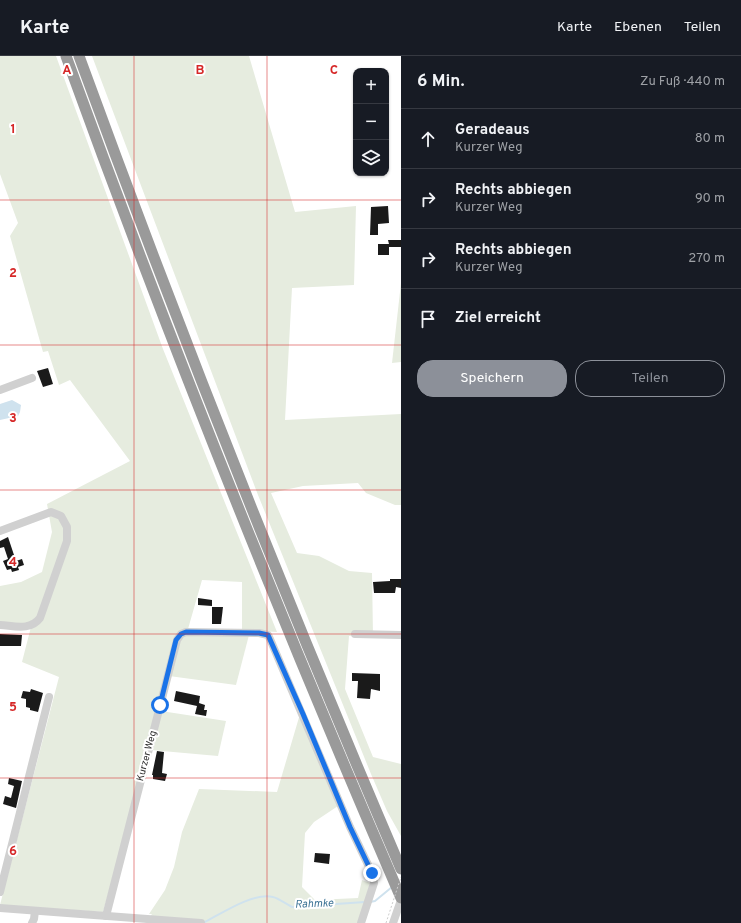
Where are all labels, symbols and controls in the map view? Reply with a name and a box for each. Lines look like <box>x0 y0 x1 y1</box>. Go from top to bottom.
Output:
text: Karte <box>20 16 70 40</box>
text: Karte <box>557 19 592 36</box>
text: Ebenen <box>614 19 662 36</box>
text: Teilen <box>684 19 721 36</box>
text: A <box>62 63 72 79</box>
text: B <box>196 63 205 79</box>
text: C <box>330 63 338 79</box>
map controls <box>353 68 389 176</box>
button: + <box>353 68 389 104</box>
text: 6 Min. <box>417 71 465 93</box>
text: Zu Fuß · 440 m <box>640 74 725 90</box>
button: − <box>353 104 389 140</box>
text: Geradeaus <box>455 121 530 140</box>
text: 1 <box>10 122 16 138</box>
icon: ahead <box>417 128 439 150</box>
text: 80 m <box>695 131 725 147</box>
button: layers <box>353 140 389 176</box>
text: Kurzer Weg <box>455 140 522 156</box>
text: Rechts abbiegen <box>455 181 572 200</box>
icon: right <box>417 188 439 210</box>
text: 90 m <box>695 191 725 207</box>
text: Kurzer Weg <box>455 200 522 216</box>
text: Rechts abbiegen <box>455 241 572 260</box>
icon: right <box>417 248 439 270</box>
text: 270 m <box>688 251 725 267</box>
text: Kurzer Weg <box>455 260 522 276</box>
text: 2 <box>9 266 17 282</box>
icon: arrive <box>417 308 439 330</box>
text: Ziel erreicht <box>455 309 541 328</box>
button: Speichern <box>417 360 567 397</box>
button: Teilen <box>575 360 725 397</box>
text: 3 <box>9 411 17 427</box>
text: 4 <box>9 555 17 571</box>
route start <box>151 696 169 714</box>
text: 5 <box>9 700 17 716</box>
street label: Kurzer Weg <box>134 729 160 783</box>
text: 6 <box>9 844 17 860</box>
route end <box>363 864 381 882</box>
water label: Rahmke <box>295 896 334 912</box>

